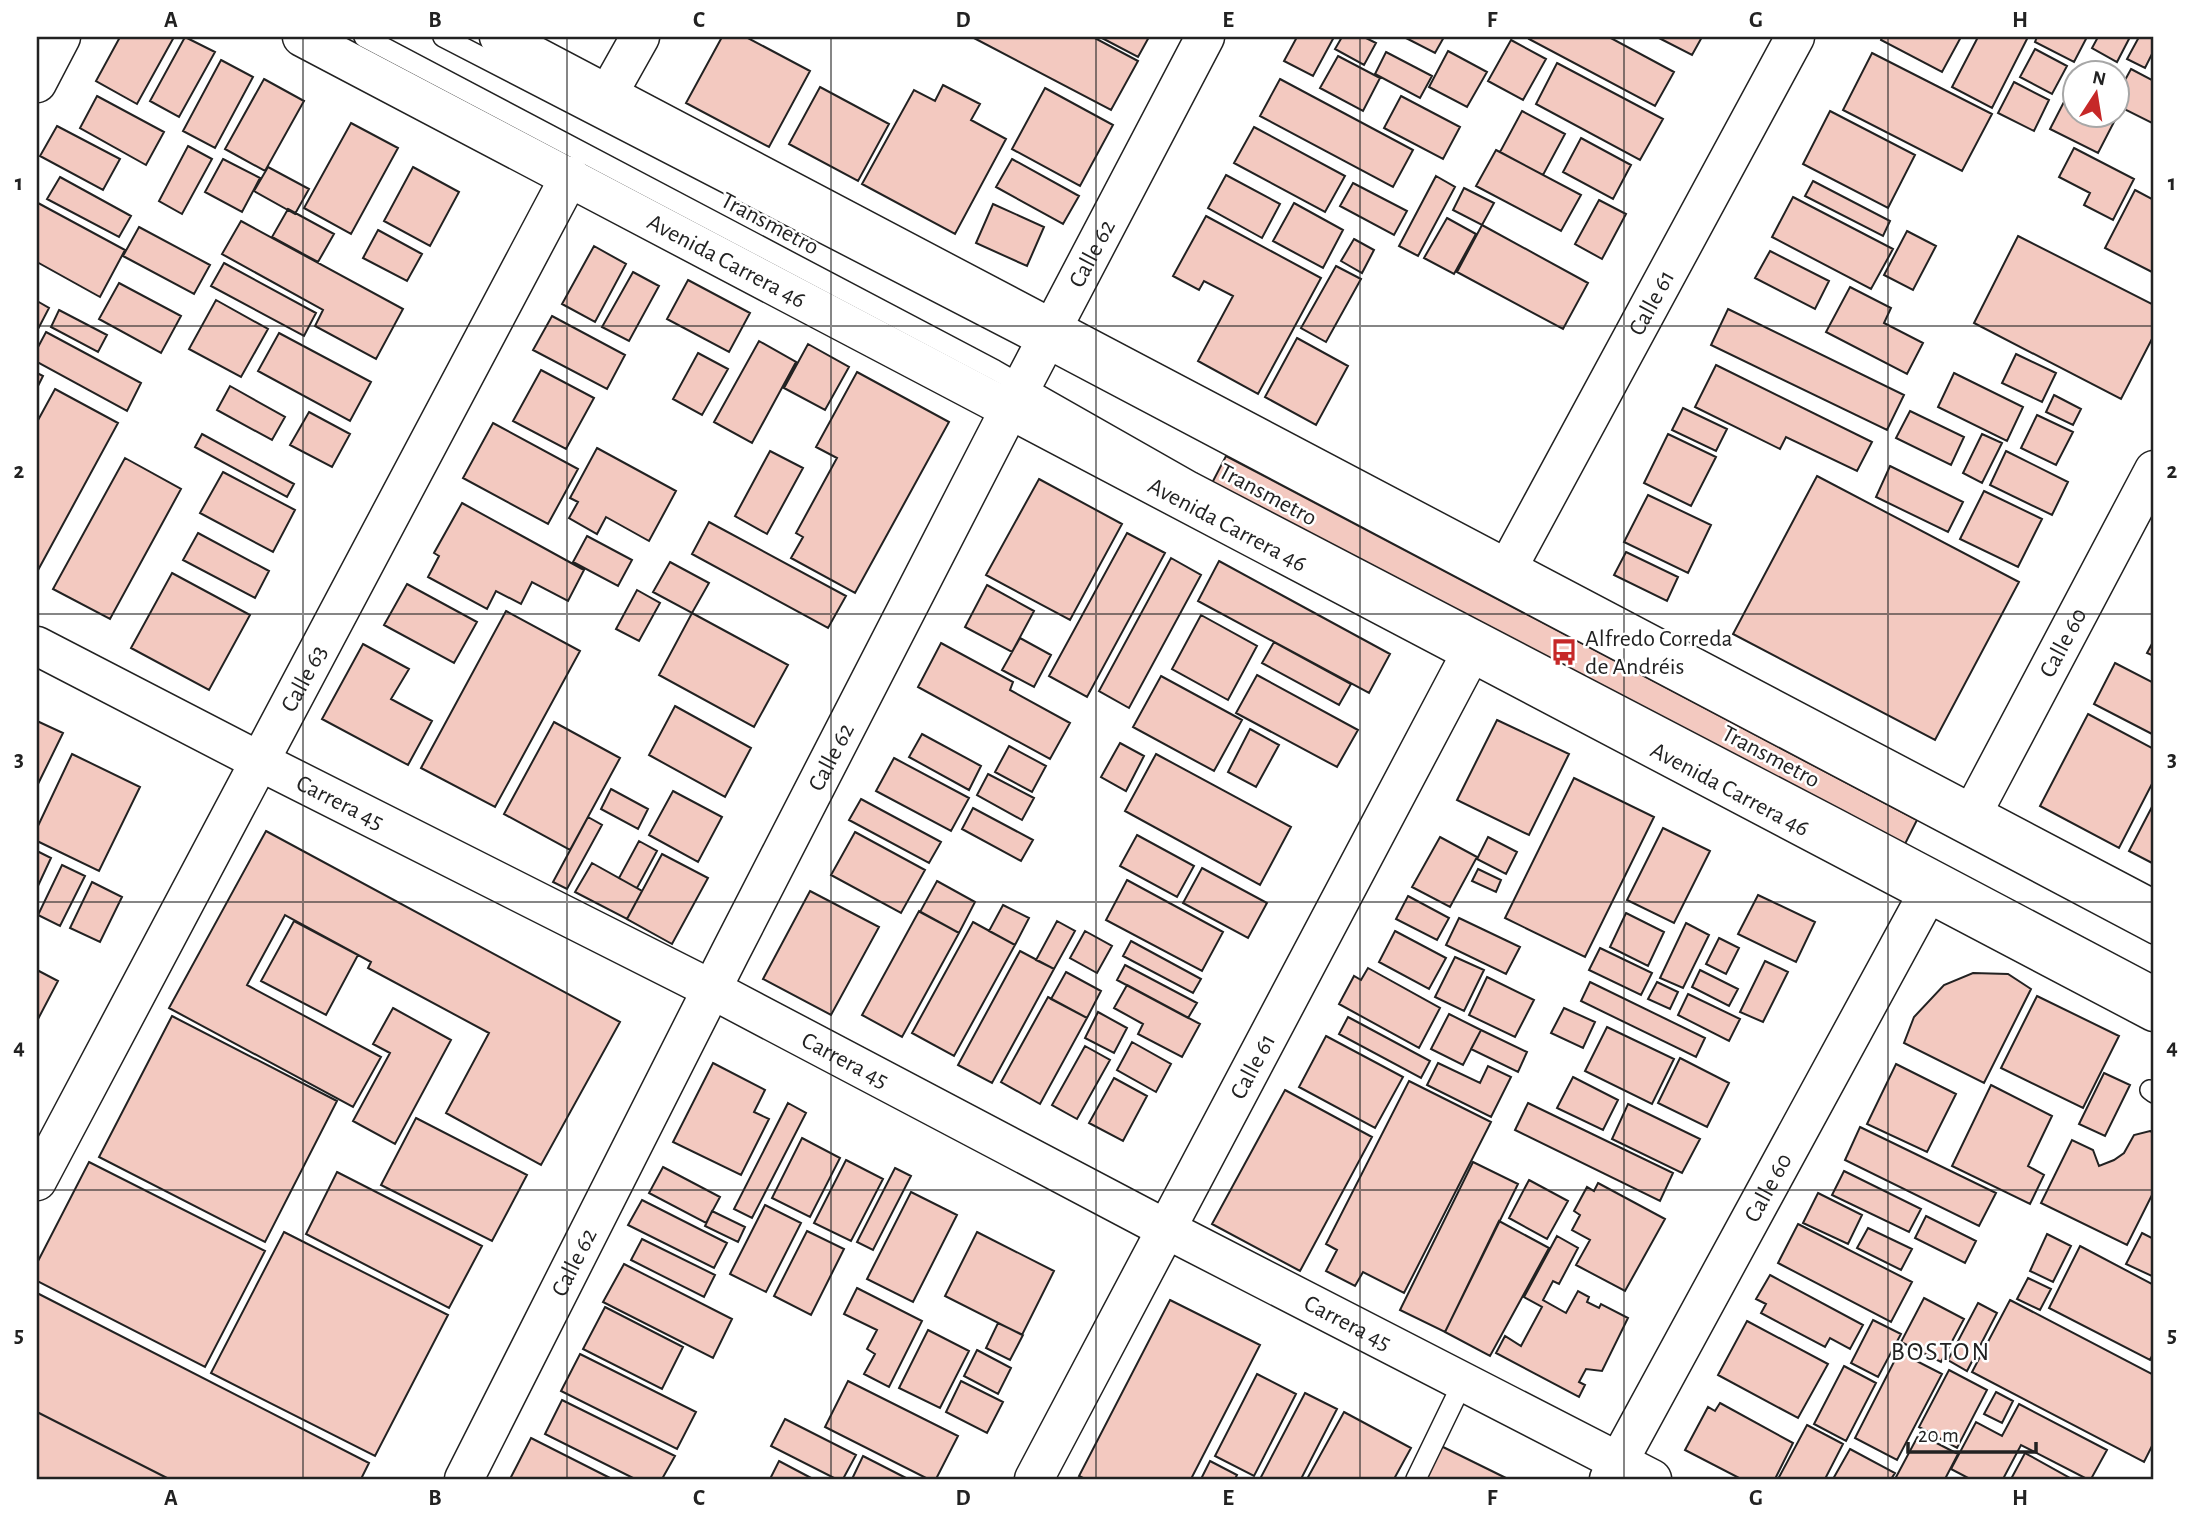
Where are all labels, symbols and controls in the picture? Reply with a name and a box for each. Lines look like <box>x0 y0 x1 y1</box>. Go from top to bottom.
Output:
text: A <box>164 9 178 32</box>
text: B <box>428 9 442 32</box>
text: C <box>693 9 705 32</box>
text: D <box>955 9 971 32</box>
text: E <box>1222 9 1234 32</box>
text: F <box>1487 9 1498 32</box>
text: G <box>1749 9 1763 32</box>
text: H <box>2012 9 2028 32</box>
north arrow <box>2062 60 2132 130</box>
text: N <box>2091 68 2108 90</box>
text: 1 <box>15 172 23 195</box>
text: 1 <box>2168 172 2176 195</box>
street label: Transmetro <box>717 188 823 260</box>
street label: Avenida Carrera 46 <box>643 210 809 313</box>
street label: Calle 62 <box>1065 216 1120 292</box>
street label: Calle 61 <box>1625 267 1679 340</box>
street label: Transmetro <box>1215 459 1321 531</box>
text: 2 <box>14 460 25 483</box>
text: 2 <box>2167 460 2178 483</box>
street label: Avenida Carrera 46 <box>1144 474 1310 577</box>
street label: Calle 60 <box>2036 604 2092 682</box>
place label: Alfredo Correda de Andréis <box>1585 627 1733 679</box>
bus stop icon: Alfredo Correda de Andréis <box>1549 637 1579 667</box>
street label: Calle 63 <box>277 642 332 716</box>
street label: Calle 62 <box>804 719 859 795</box>
street label: Transmetro <box>1718 721 1824 793</box>
street label: Avenida Carrera 46 <box>1647 738 1813 841</box>
text: 3 <box>14 748 24 771</box>
text: 3 <box>2167 748 2177 771</box>
street label: Carrera 45 <box>292 771 387 835</box>
street label: Carrera 45 <box>798 1028 892 1093</box>
street label: Calle 61 <box>1226 1030 1280 1103</box>
text: 4 <box>13 1036 25 1059</box>
text: 4 <box>2166 1036 2178 1059</box>
street label: Calle 60 <box>1740 1149 1797 1226</box>
street label: Calle 62 <box>547 1225 602 1300</box>
street label: Carrera 45 <box>1300 1291 1395 1356</box>
text: 5 <box>14 1324 24 1347</box>
text: 5 <box>2167 1324 2177 1347</box>
district label: BOSTON <box>1891 1339 1991 1365</box>
scale bar <box>1908 1411 2035 1455</box>
text: 20 m <box>1918 1425 1959 1446</box>
text: A <box>164 1487 178 1510</box>
text: B <box>428 1487 442 1510</box>
text: C <box>693 1487 705 1510</box>
text: D <box>955 1487 971 1510</box>
text: E <box>1222 1487 1234 1510</box>
text: F <box>1487 1487 1498 1510</box>
text: G <box>1749 1487 1763 1510</box>
text: H <box>2012 1487 2028 1510</box>

